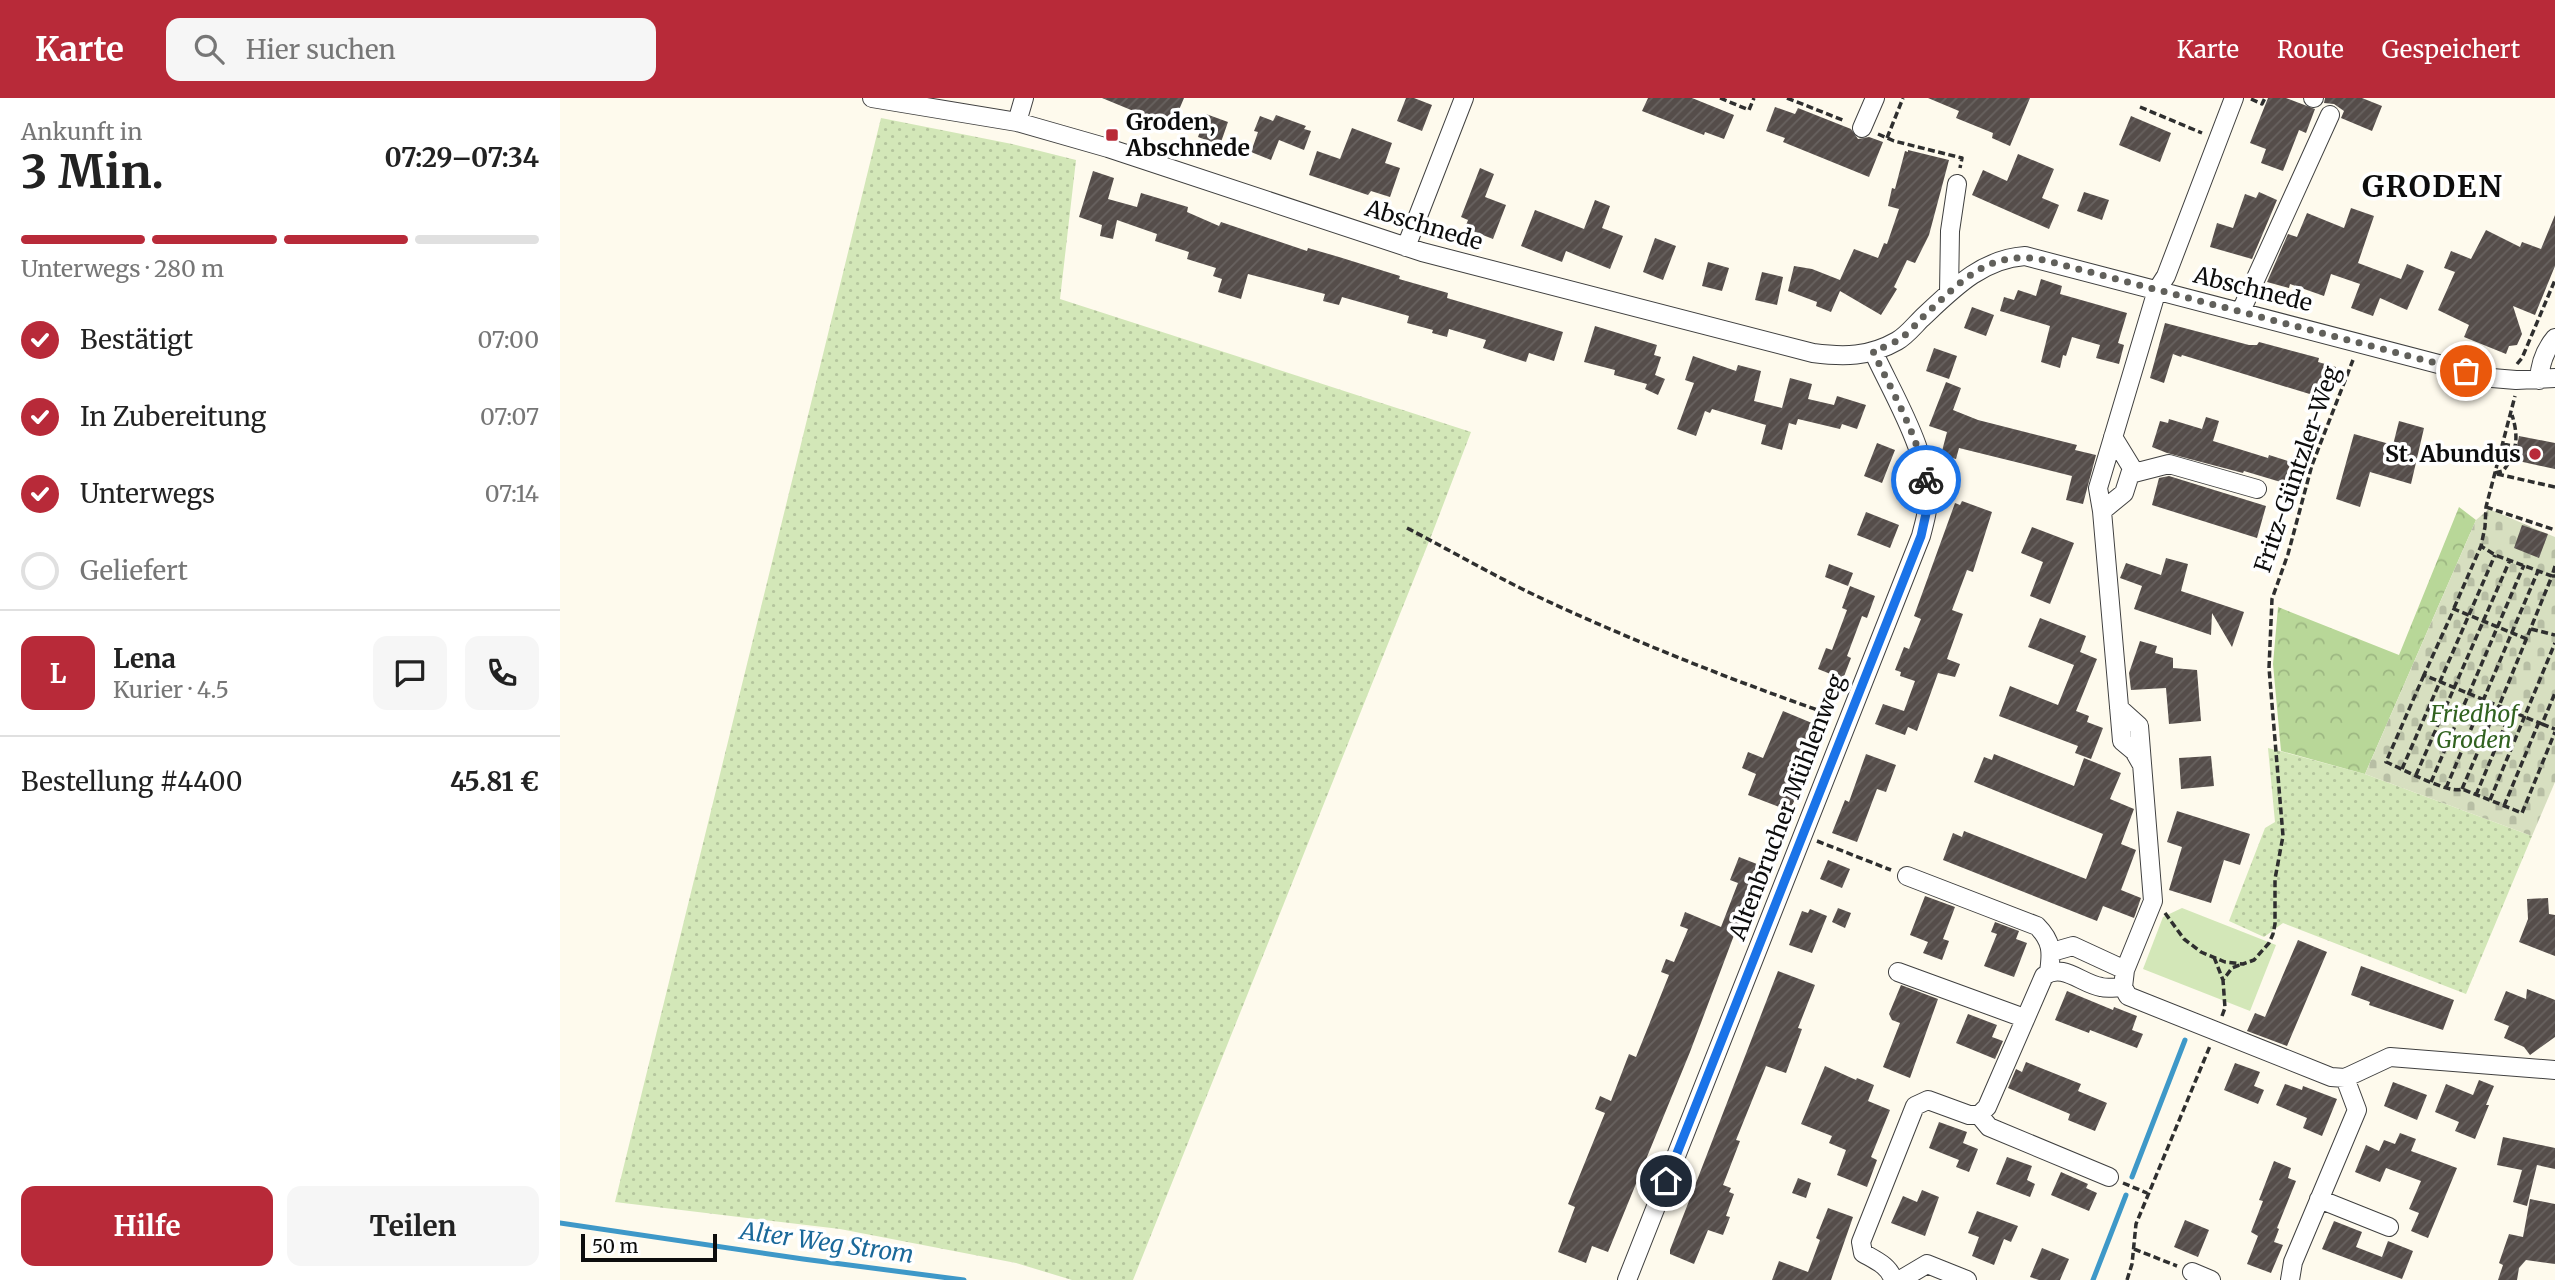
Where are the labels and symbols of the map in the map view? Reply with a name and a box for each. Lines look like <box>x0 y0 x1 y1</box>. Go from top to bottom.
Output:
place label: Groden, Abschnede <box>1125 107 1250 162</box>
marker: Groden, Abschnede <box>1104 127 1120 143</box>
district label: GRODEN <box>2362 167 2504 205</box>
street label: Abschnede <box>1361 193 1486 256</box>
street label: Abschnede <box>2190 260 2315 317</box>
pin <box>2436 341 2496 401</box>
street label: Fritz-Güntzler-Weg <box>2248 362 2345 576</box>
place label: St. Abundus <box>2385 439 2521 468</box>
courier <box>1891 445 1961 515</box>
marker: St. Abundus <box>2527 446 2543 462</box>
street label: Altenbrucher Mühlenweg <box>1722 670 1851 945</box>
park label: Friedhof Groden <box>2429 699 2520 754</box>
pin <box>1636 1151 1696 1211</box>
water label: Alter Weg Strom <box>736 1215 916 1270</box>
scale bar <box>581 1231 718 1263</box>

